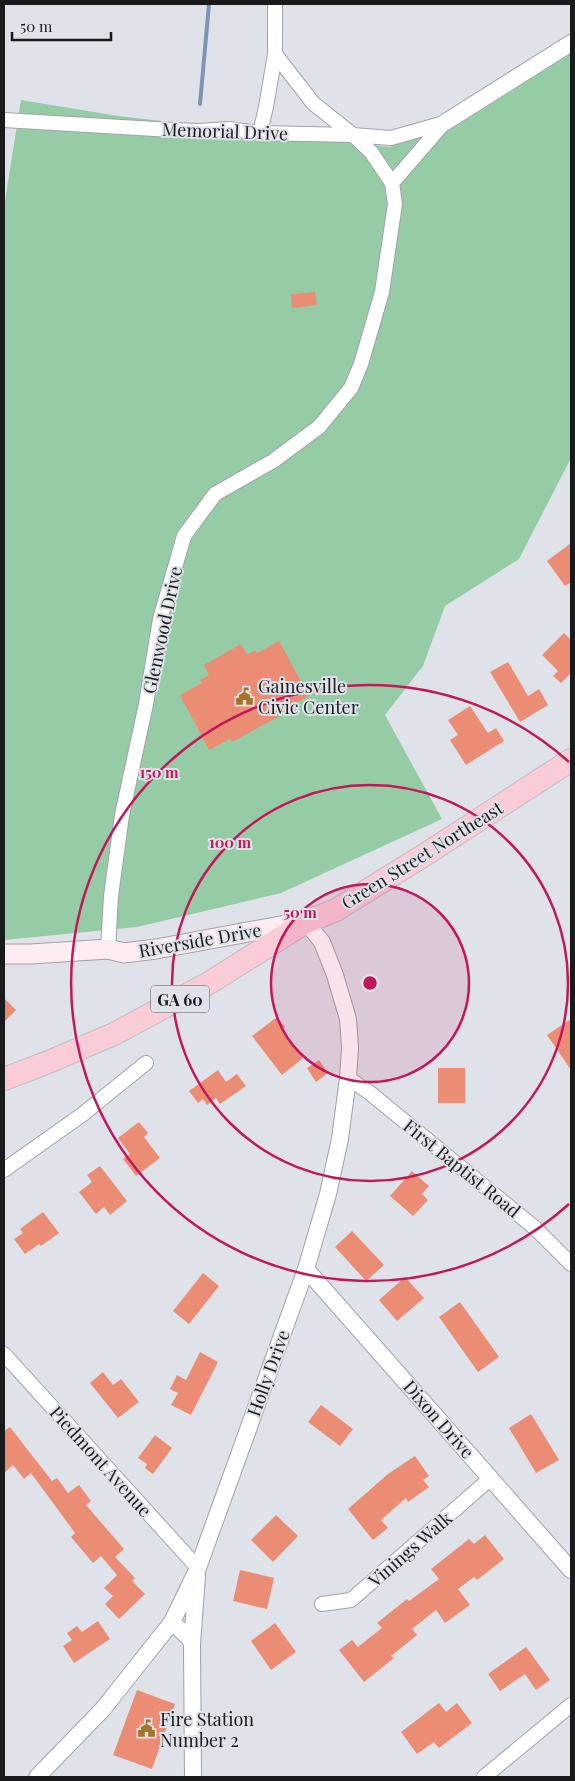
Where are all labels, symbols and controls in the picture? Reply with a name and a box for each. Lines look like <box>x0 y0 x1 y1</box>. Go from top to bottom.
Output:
scale bar <box>12 10 111 42</box>
text: 50 m <box>20 16 53 36</box>
street label: Memorial Drive <box>162 117 288 145</box>
street label: Glenwood Drive <box>137 564 187 696</box>
place label: Gainesville Civic Center <box>258 674 359 719</box>
public building icon: Gainesville Civic Center <box>234 686 254 706</box>
text: 150 m <box>139 762 179 782</box>
street label: Green Street Northeast <box>337 795 508 914</box>
text: 100 m <box>209 832 252 852</box>
text: 50 m <box>283 902 317 922</box>
street label: Riverside Drive <box>137 917 263 963</box>
centre of rings <box>361 974 379 992</box>
road number: GA 60 <box>151 986 209 1012</box>
street label: First Baptist Road <box>399 1113 526 1223</box>
street label: Holly Drive <box>241 1326 295 1420</box>
street label: Dixon Drive <box>398 1375 480 1463</box>
street label: Piedmont Avenue <box>45 1400 157 1522</box>
street label: Vinings Walk <box>362 1506 457 1593</box>
place label: Fire Station Number 2 <box>160 1707 254 1752</box>
public building icon: Fire Station Number 2 <box>136 1719 156 1739</box>

